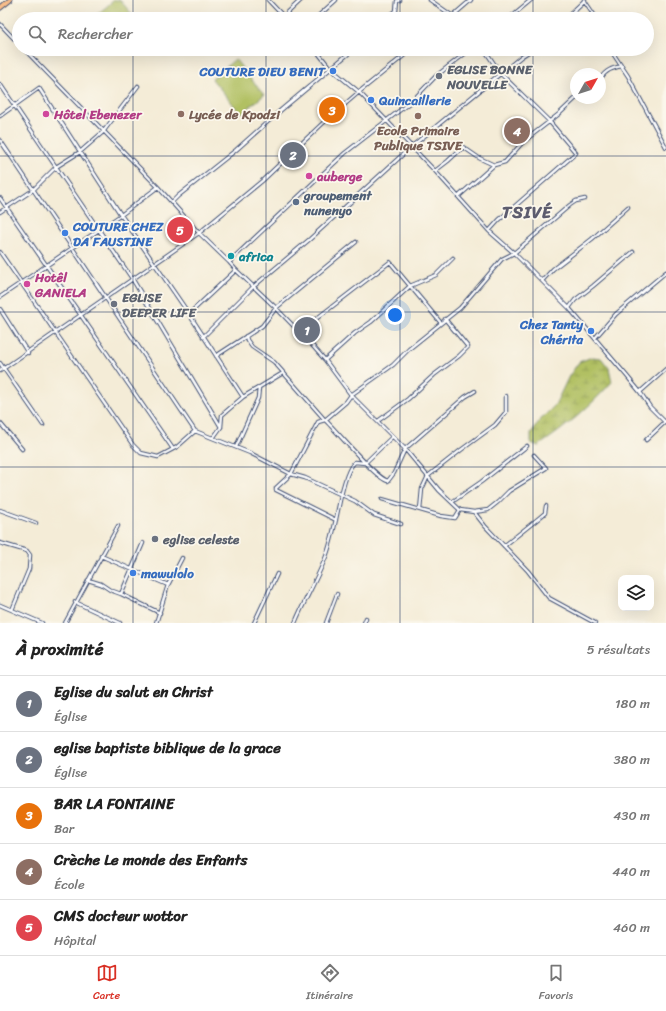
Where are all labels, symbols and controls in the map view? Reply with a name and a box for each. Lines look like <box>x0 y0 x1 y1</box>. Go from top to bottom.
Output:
search box <box>12 12 654 56</box>
text: Rechercher <box>58 21 133 47</box>
icon: search <box>26 23 48 45</box>
place label: EGLISE BONNE NOUVELLE <box>446 58 534 96</box>
place label: COUTURE DIEU BENIT <box>199 60 327 83</box>
marker: COUTURE DIEU BENIT <box>328 66 338 76</box>
north arrow <box>570 68 606 104</box>
marker: EGLISE BONNE NOUVELLE <box>434 71 444 81</box>
place label: Quincaillerie <box>378 89 452 112</box>
pin: 3 <box>319 95 345 125</box>
marker: Quincaillerie <box>366 95 376 105</box>
place label: Hôtel Ebenezer <box>53 103 143 126</box>
place label: Lycée de Kpodzi <box>189 103 281 126</box>
marker: Hôtel Ebenezer <box>41 109 51 119</box>
marker: Lycée de Kpodzi <box>176 109 186 119</box>
marker: Ecole Primaire Publique TSIVE <box>413 111 423 121</box>
pin: 4 <box>504 116 530 146</box>
place label: Ecole Primaire Publique TSIVE <box>374 119 464 157</box>
pin: 2 <box>280 140 306 170</box>
place label: auberge <box>316 165 363 188</box>
marker: auberge <box>304 171 314 181</box>
place label: groupement nunenyo <box>302 184 372 222</box>
marker: groupement nunenyo <box>291 197 301 207</box>
district label: TSIVÉ <box>502 197 553 227</box>
place label: COUTURE CHEZ DA FAUSTINE <box>72 215 164 253</box>
pin: 5 <box>167 215 193 245</box>
marker: COUTURE CHEZ DA FAUSTINE <box>60 228 70 238</box>
place label: africa <box>238 245 274 268</box>
marker: africa <box>226 251 236 261</box>
place label: Hotêl GANIELA <box>34 266 87 304</box>
marker: Hotêl GANIELA <box>22 279 32 289</box>
place label: EGLISE DEEPER LIFE <box>122 286 197 324</box>
marker: EGLISE DEEPER LIFE <box>109 299 119 309</box>
your location <box>385 305 405 325</box>
place label: Chez Tanty Chérita <box>519 313 584 351</box>
pin: 1 <box>294 315 320 345</box>
marker: Chez Tanty Chérita <box>586 326 596 336</box>
place label: eglise celeste <box>162 528 240 551</box>
marker: eglise celeste <box>150 534 160 544</box>
place label: mawulolo <box>140 562 194 585</box>
marker: mawulolo <box>128 568 138 578</box>
map controls <box>618 575 654 611</box>
button: layers <box>618 575 654 611</box>
text: À proximité <box>16 634 103 664</box>
text: 5 résultats <box>587 638 650 661</box>
text: Eglise du salut en Christ <box>54 679 213 705</box>
text: 1 <box>26 692 32 715</box>
text: 180 m <box>615 692 650 715</box>
text: Église <box>54 705 87 728</box>
text: eglise baptiste biblique de la grace <box>54 735 281 761</box>
text: 2 <box>25 748 33 771</box>
text: 380 m <box>613 748 650 771</box>
text: Église <box>54 761 87 784</box>
text: BAR LA FONTAINE <box>54 791 174 817</box>
text: 3 <box>25 804 33 827</box>
text: 430 m <box>613 804 650 827</box>
text: Bar <box>54 817 74 840</box>
text: Crèche Le monde des Enfants <box>54 847 247 873</box>
text: 4 <box>25 860 33 883</box>
text: 440 m <box>612 860 650 883</box>
text: École <box>54 873 85 896</box>
text: CMS docteur wottor <box>54 903 187 929</box>
text: 5 <box>25 916 33 939</box>
text: 460 m <box>613 916 650 939</box>
text: Hôpital <box>54 929 96 952</box>
tab: Carte <box>93 962 120 1005</box>
tab: Itinéraire <box>306 962 353 1005</box>
tab: Favoris <box>539 962 573 1005</box>

